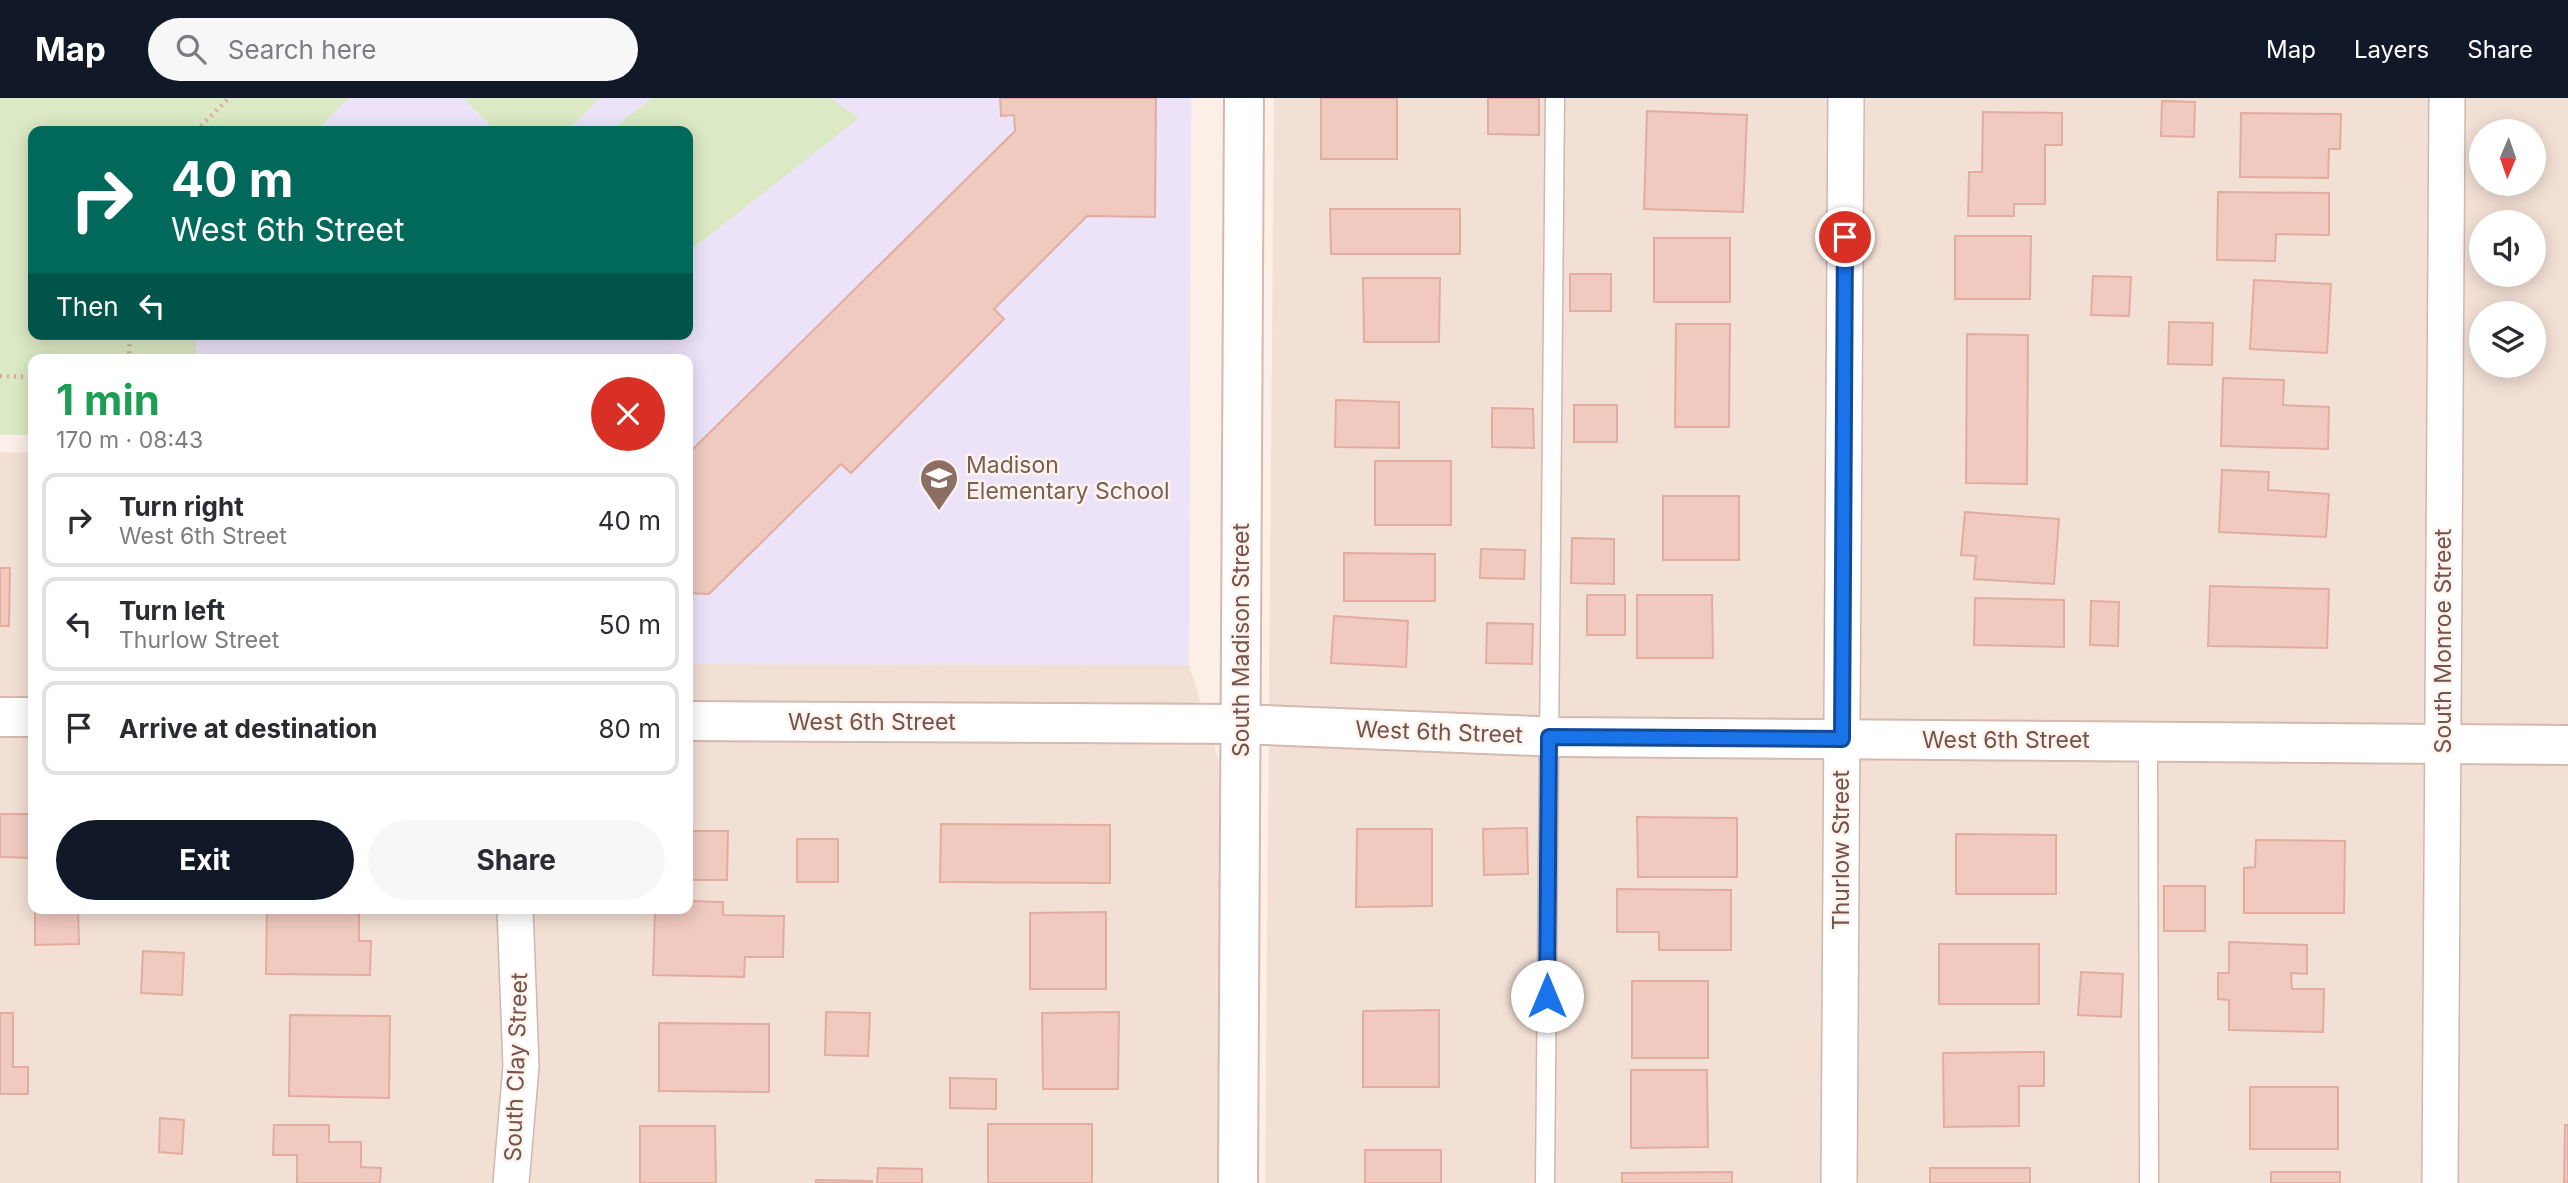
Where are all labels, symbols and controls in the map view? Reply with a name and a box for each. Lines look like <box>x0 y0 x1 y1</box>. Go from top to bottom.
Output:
search box <box>148 18 638 81</box>
text: Map <box>35 29 106 69</box>
icon: search <box>172 30 210 68</box>
text: Search here <box>228 34 376 65</box>
text: Map <box>2266 35 2316 64</box>
text: Layers <box>2354 35 2429 64</box>
text: Share <box>2467 35 2533 64</box>
north arrow <box>2469 119 2546 196</box>
map controls <box>2469 119 2546 378</box>
text: 40 m <box>171 150 294 209</box>
icon: right <box>56 154 147 245</box>
pin <box>1815 207 1875 267</box>
text: West 6th Street <box>171 210 404 249</box>
button: sound <box>2469 210 2546 287</box>
icon: arrive <box>1826 218 1864 256</box>
icon: left <box>133 287 171 325</box>
text: Then <box>56 291 119 322</box>
button: layers <box>2469 301 2546 378</box>
text: 1 min <box>56 374 160 425</box>
button: close <box>591 377 665 451</box>
text: 170 m · 08:43 <box>56 426 203 454</box>
place label: Madison Elementary School <box>966 451 1170 505</box>
school or university icon: Madison Elementary School <box>918 457 960 512</box>
text: Turn right <box>119 491 244 522</box>
icon: right <box>60 501 98 539</box>
text: 40 m <box>598 505 661 536</box>
text: West 6th Street <box>119 522 287 550</box>
street label: South Madison Street <box>1227 523 1255 757</box>
street label: South Monroe Street <box>2429 528 2457 753</box>
text: Turn left <box>119 595 225 626</box>
icon: left <box>60 605 98 643</box>
text: 50 m <box>599 609 661 640</box>
text: Thurlow Street <box>119 626 279 654</box>
street label: West 6th Street <box>788 708 956 736</box>
icon: arrive <box>60 709 98 747</box>
text: Arrive at destination <box>119 713 378 744</box>
text: 80 m <box>598 713 661 744</box>
street label: West 6th Street <box>1355 715 1524 749</box>
street label: West 6th Street <box>1922 726 2090 754</box>
street label: Thurlow Street <box>1827 769 1855 930</box>
button: Exit <box>56 820 354 900</box>
button: Share <box>368 820 665 900</box>
position arrow <box>1510 959 1584 1033</box>
street label: South Clay Street <box>499 972 533 1162</box>

